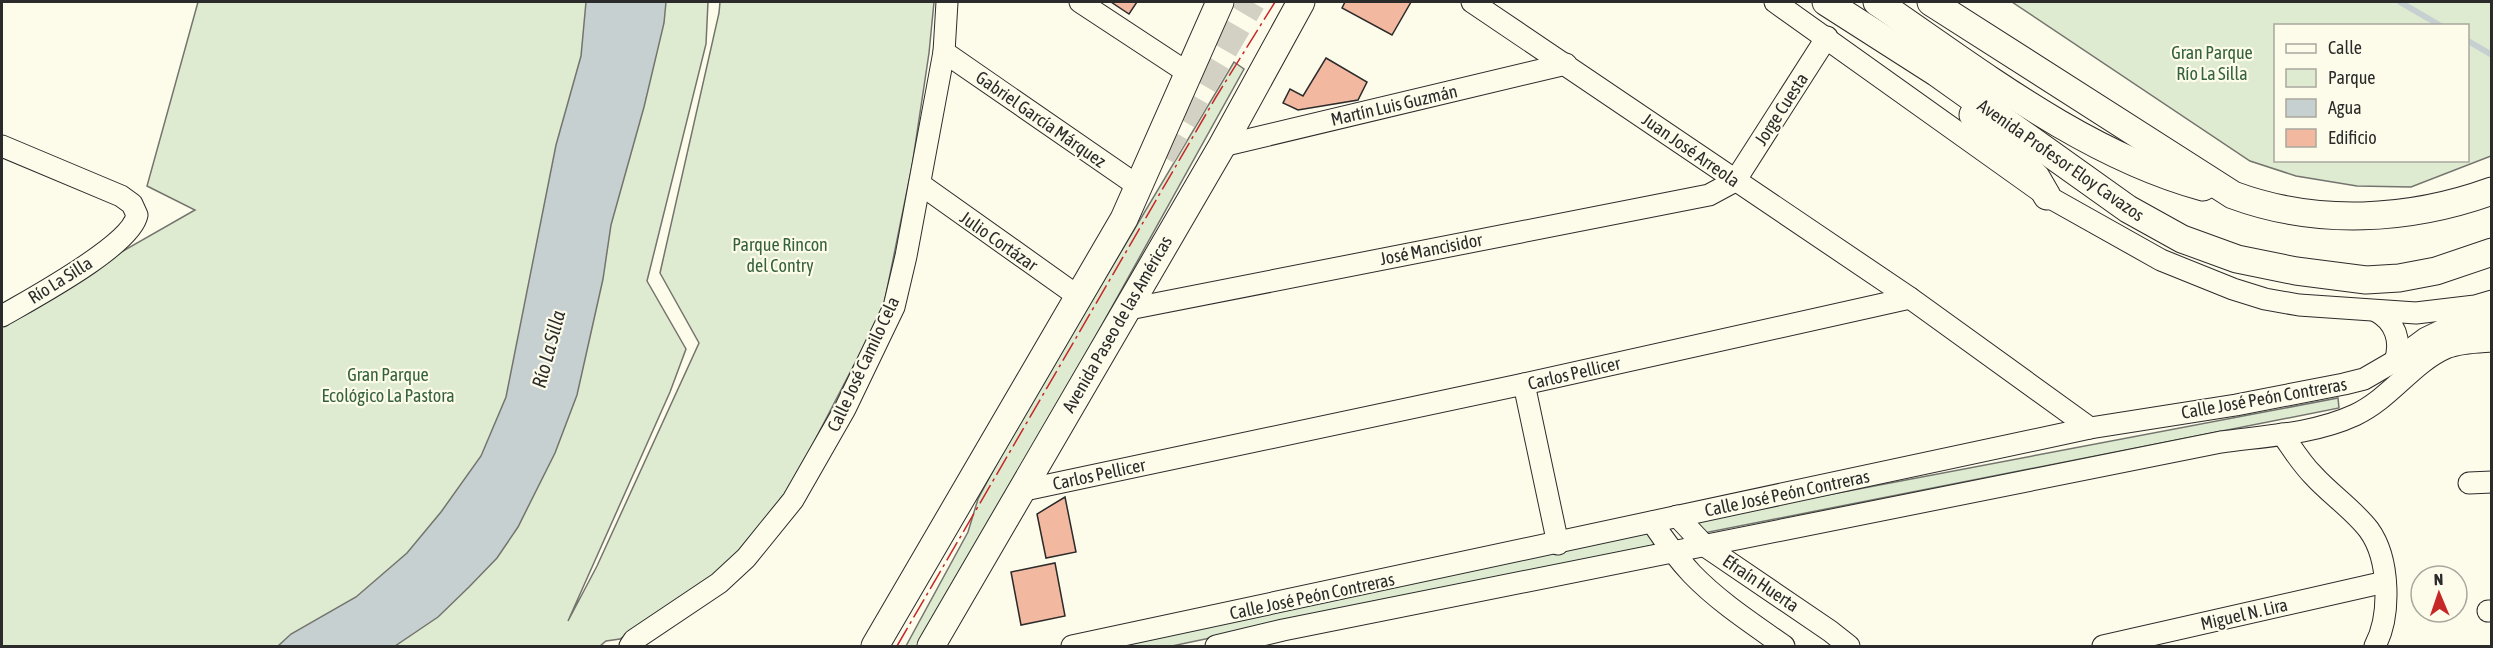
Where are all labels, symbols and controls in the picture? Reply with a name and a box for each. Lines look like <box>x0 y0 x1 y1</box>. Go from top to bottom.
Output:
legend <box>2274 24 2469 162</box>
text: Calle <box>2328 37 2362 58</box>
park label: Gran Parque Río La Silla <box>2171 42 2253 84</box>
street label: Gabriel García Márquez <box>972 66 1110 172</box>
text: Parque <box>2328 67 2376 88</box>
street label: Jorge Cuesta <box>1750 69 1812 149</box>
street label: Martín Luis Guzmán <box>1329 80 1459 130</box>
street label: Avenida Profesor Eloy Cavazos <box>1974 94 2148 226</box>
text: Agua <box>2328 97 2362 118</box>
street label: Juan José Arreola <box>1638 109 1744 191</box>
text: Edificio <box>2328 127 2377 148</box>
street label: Julio Cortázar <box>956 207 1042 276</box>
street label: José Mancisidor <box>1378 229 1485 269</box>
street label: Avenida Paseo de las Américas <box>1058 232 1176 416</box>
park label: Parque Rincon del Contry <box>732 234 828 276</box>
street label: Río La Silla <box>24 252 96 308</box>
street label: Calle José Camilo Cela <box>823 293 903 435</box>
water label: Río La Silla <box>527 308 569 390</box>
street label: Carlos Pellicer <box>1526 352 1623 394</box>
park label: Gran Parque Ecológico La Pastora <box>321 364 455 406</box>
street label: Calle José Peón Contreras <box>2180 373 2348 423</box>
street label: Carlos Pellicer <box>1051 454 1148 494</box>
street label: Calle José Peón Contreras <box>1703 465 1871 521</box>
street label: Efraín Huerta <box>1719 550 1803 616</box>
north arrow <box>2409 564 2469 624</box>
street label: Calle José Peón Contreras <box>1228 568 1396 624</box>
text: N <box>2433 570 2444 588</box>
street label: Miguel N. Lira <box>2198 594 2290 634</box>

